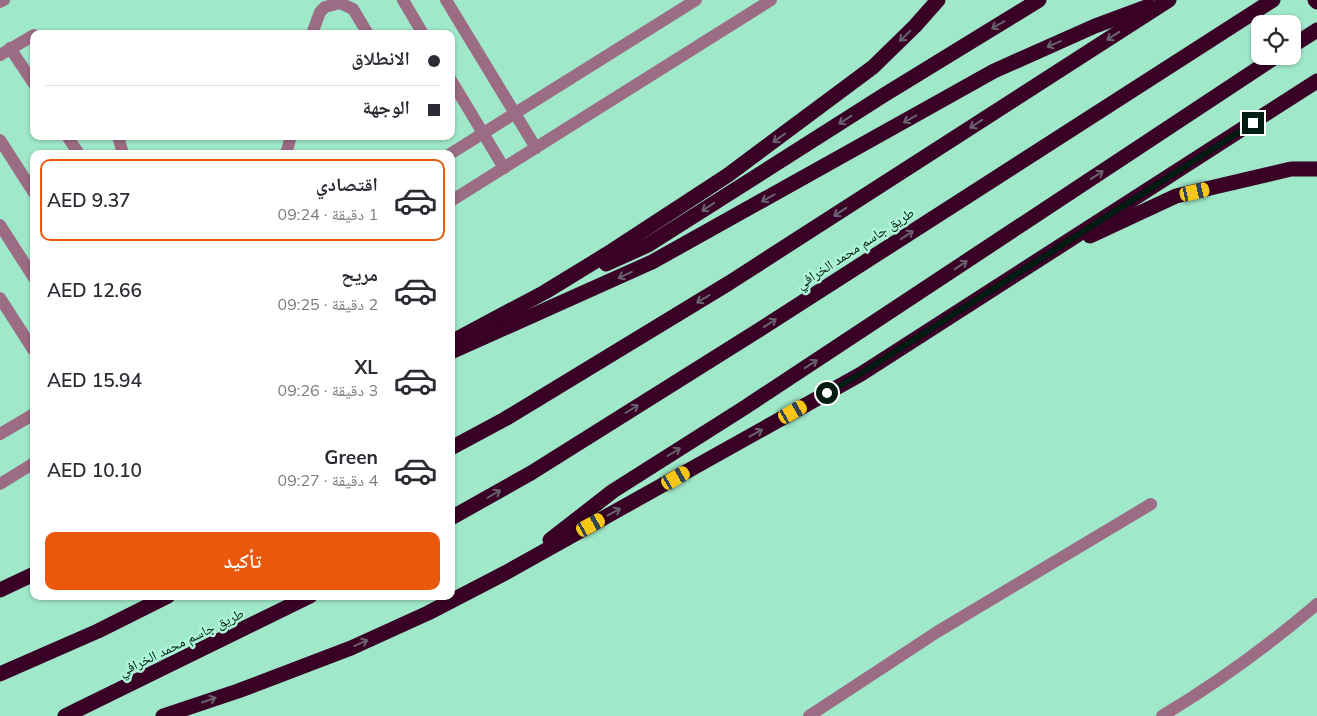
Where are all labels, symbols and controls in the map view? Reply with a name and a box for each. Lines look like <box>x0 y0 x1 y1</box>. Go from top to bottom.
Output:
map controls <box>1251 15 1301 65</box>
button: locate <box>1251 15 1301 65</box>
one-way arrow <box>991 21 1005 31</box>
one-way arrow <box>899 30 911 42</box>
one-way arrow <box>1106 31 1120 41</box>
one-way arrow <box>1047 40 1062 49</box>
text: الانطلاق <box>351 46 410 70</box>
text: الوجهة <box>362 95 410 119</box>
route end <box>1242 112 1264 134</box>
one-way arrow <box>902 114 917 124</box>
one-way arrow <box>838 115 852 125</box>
one-way arrow <box>970 119 984 129</box>
one-way arrow <box>773 132 786 143</box>
one-way arrow <box>1089 170 1103 180</box>
text: اقتصادي <box>316 172 378 196</box>
icon: car <box>393 178 438 223</box>
car <box>1178 181 1211 203</box>
text: AED 9.37 <box>47 188 130 212</box>
one-way arrow <box>760 193 775 203</box>
one-way arrow <box>701 203 715 213</box>
street label: طريق جاسم محمد الخرافي <box>793 203 919 295</box>
text: 1 دقيقة · 09:24 <box>278 204 378 224</box>
one-way arrow <box>833 207 847 217</box>
one-way arrow <box>899 230 913 240</box>
one-way arrow <box>954 259 968 270</box>
text: مريح <box>341 262 378 286</box>
icon: car <box>393 268 438 313</box>
one-way arrow <box>617 270 632 280</box>
text: AED 12.66 <box>47 278 142 302</box>
text: 2 دقيقة · 09:25 <box>278 294 378 314</box>
one-way arrow <box>696 294 710 304</box>
one-way arrow <box>762 317 776 327</box>
text: XL <box>355 355 378 379</box>
icon: car <box>393 358 438 403</box>
one-way arrow <box>804 359 818 369</box>
text: AED 15.94 <box>47 368 142 392</box>
text: 3 دقيقة · 09:26 <box>278 380 378 400</box>
route start <box>816 382 838 404</box>
car <box>776 398 809 426</box>
one-way arrow <box>625 404 639 414</box>
one-way arrow <box>748 427 763 437</box>
text: Green <box>324 445 378 469</box>
one-way arrow <box>667 447 681 457</box>
icon: car <box>393 448 438 493</box>
text: AED 10.10 <box>47 458 142 482</box>
car <box>659 464 692 492</box>
text: 4 دقيقة · 09:27 <box>278 470 378 490</box>
one-way arrow <box>486 489 501 499</box>
one-way arrow <box>607 507 621 517</box>
car <box>574 511 607 539</box>
button: تأكيد <box>45 532 440 590</box>
street label: طريق جاسم محمد الخرافي <box>116 604 248 682</box>
one-way arrow <box>353 638 368 648</box>
one-way arrow <box>201 695 217 705</box>

